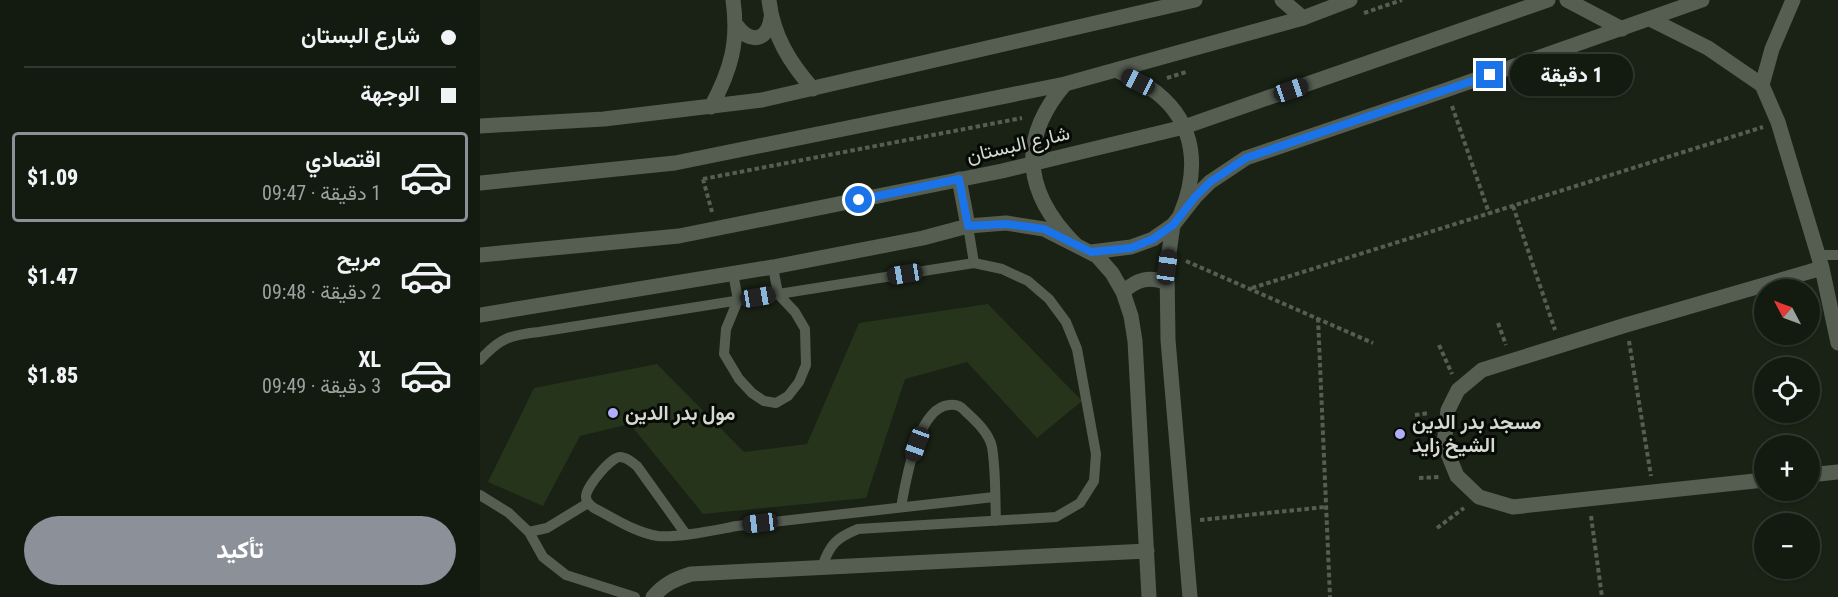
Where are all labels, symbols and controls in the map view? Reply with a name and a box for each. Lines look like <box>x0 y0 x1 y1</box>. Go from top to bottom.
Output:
text: شارع البستان <box>301 23 420 48</box>
callout: 1 دقيقة <box>1511 54 1634 96</box>
route end <box>1476 61 1503 88</box>
text: 1 دقيقة <box>1540 63 1603 87</box>
car <box>1118 66 1158 98</box>
car <box>1271 76 1311 104</box>
text: الوجهة <box>360 81 420 106</box>
street label: شارع البستان <box>964 120 1073 170</box>
text: اقتصادي <box>305 147 381 172</box>
icon: car <box>399 150 453 204</box>
text: $1.09 <box>27 165 78 190</box>
text: 1 دقيقة · 09:47 <box>262 181 381 205</box>
route start <box>845 186 872 213</box>
text: مريح <box>337 246 381 271</box>
car <box>1156 248 1178 286</box>
icon: car <box>399 249 453 303</box>
car <box>886 262 924 286</box>
text: $1.47 <box>27 264 78 289</box>
north arrow <box>1754 279 1820 345</box>
map controls <box>1754 279 1820 579</box>
text: 2 دقيقة · 09:48 <box>262 280 381 304</box>
car <box>739 285 777 309</box>
text: XL <box>358 347 381 372</box>
icon: car <box>399 348 453 402</box>
button: locate <box>1754 357 1820 423</box>
text: $1.85 <box>27 363 78 388</box>
text: 3 دقيقة · 09:49 <box>262 374 381 398</box>
place label: مول بدر الدين <box>625 401 735 426</box>
marker: مول بدر الدين <box>606 406 620 420</box>
place label: مسجد بدر الدين الشيخ زايد <box>1412 410 1542 459</box>
car <box>902 424 932 464</box>
marker: مسجد بدر الدين الشيخ زايد <box>1393 427 1407 441</box>
button: + <box>1754 435 1820 501</box>
car <box>741 512 779 534</box>
button: − <box>1754 513 1820 579</box>
button: تأكيد <box>24 516 456 585</box>

